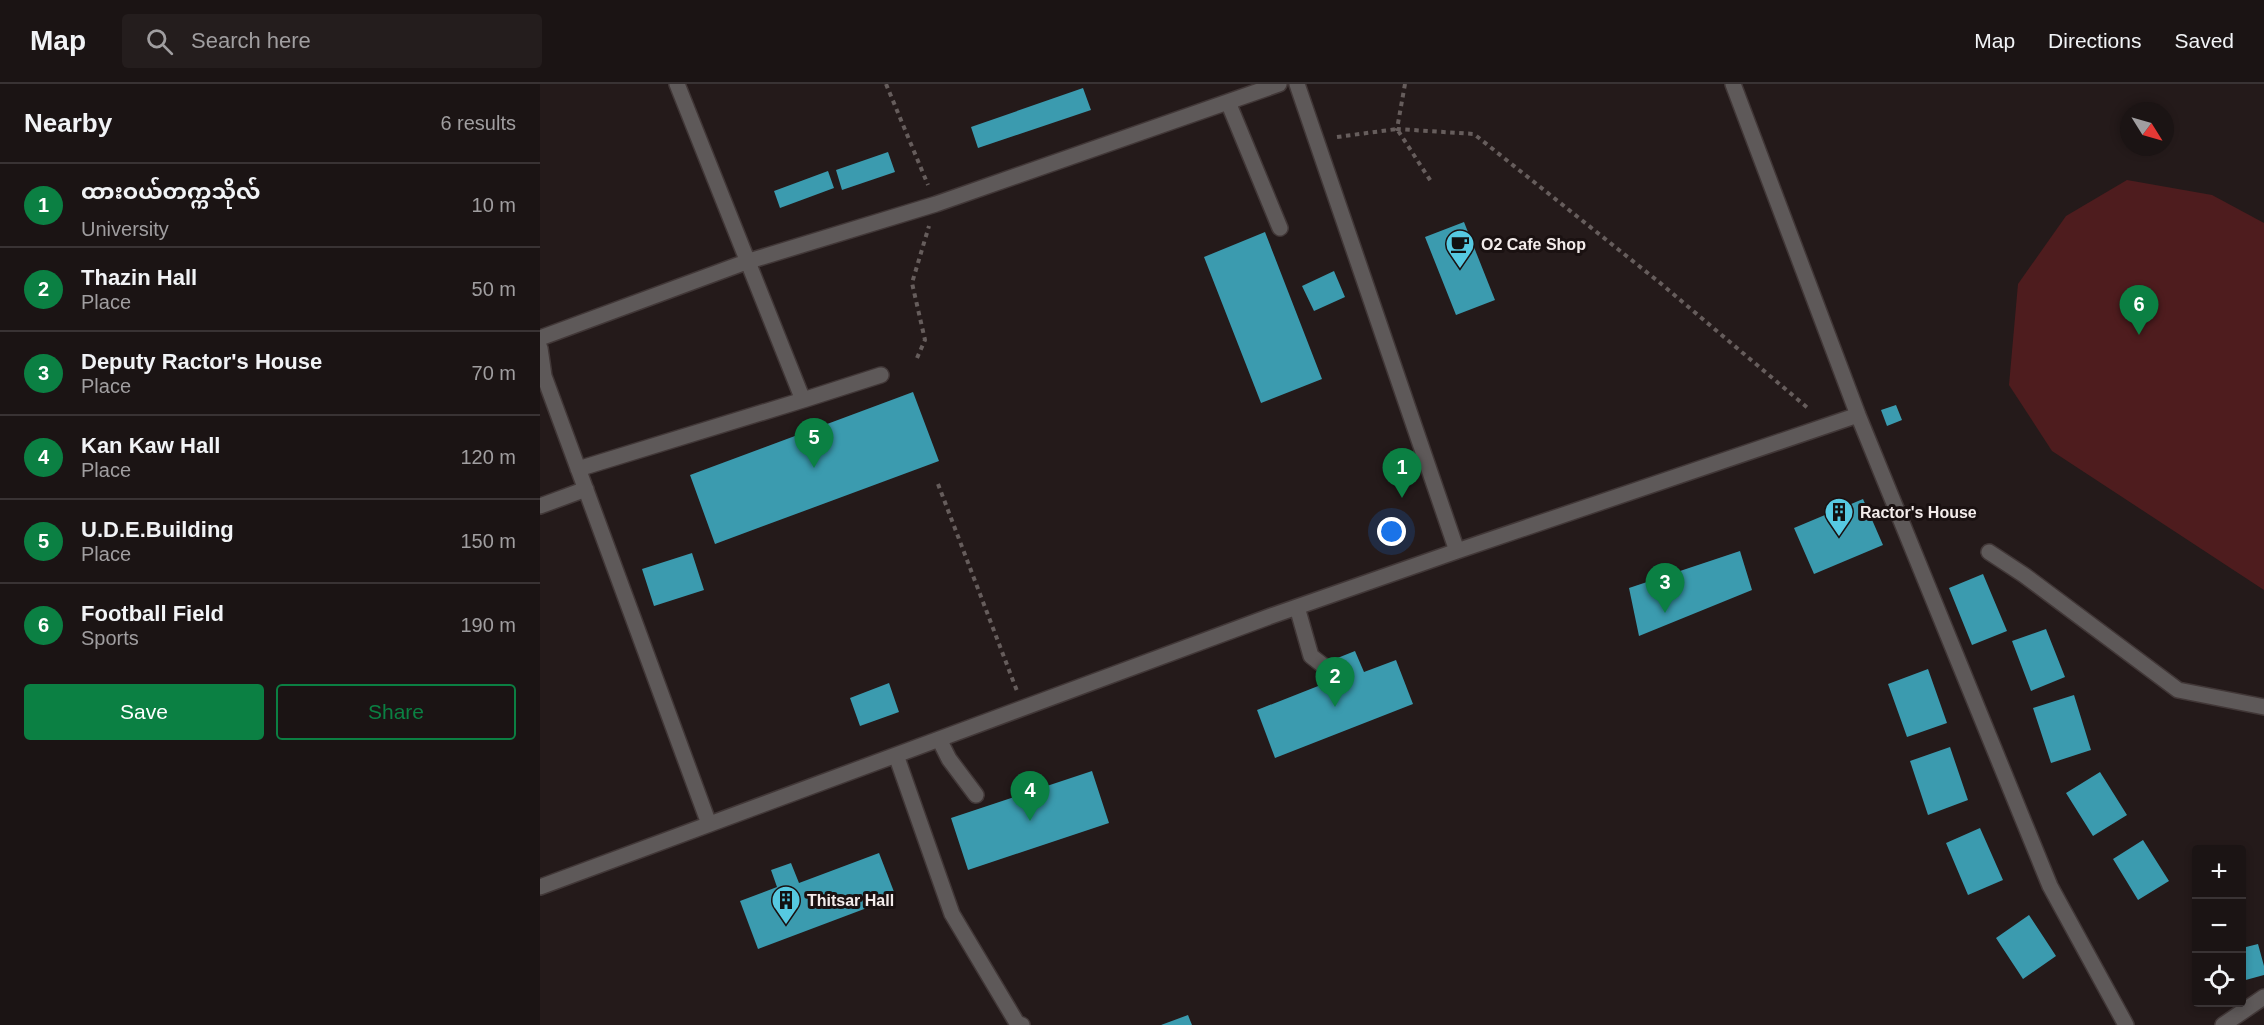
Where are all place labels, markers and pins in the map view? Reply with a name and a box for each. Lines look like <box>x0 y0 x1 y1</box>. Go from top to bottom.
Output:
cafe icon: O2 Cafe Shop <box>1444 228 1476 270</box>
place label: O2 Cafe Shop <box>1481 236 1586 253</box>
pin: 6 <box>2120 286 2158 335</box>
pin: 5 <box>794 418 834 468</box>
pin: 1 <box>1382 448 1422 498</box>
building icon: Ractor's House <box>1823 496 1855 538</box>
place label: Ractor's House <box>1860 504 1977 521</box>
pin: 3 <box>1646 564 1684 613</box>
pin: 2 <box>1316 658 1354 707</box>
pin: 4 <box>1010 772 1050 821</box>
building icon: Thitsar Hall <box>770 884 802 926</box>
place label: Thitsar Hall <box>807 892 894 909</box>

